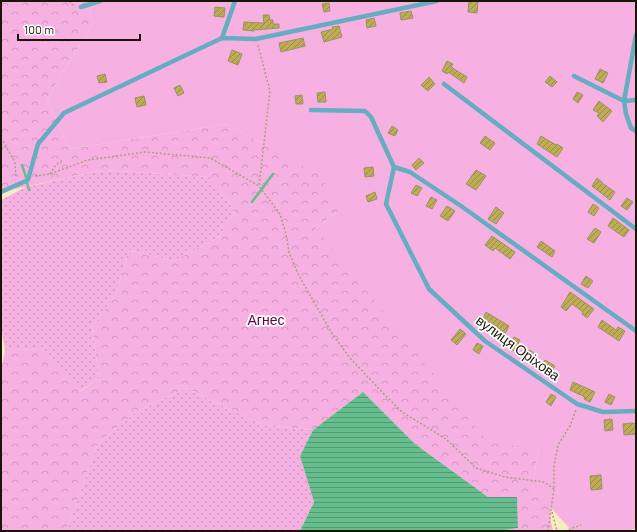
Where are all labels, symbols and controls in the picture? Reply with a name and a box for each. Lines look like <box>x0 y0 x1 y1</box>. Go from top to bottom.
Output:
scale bar <box>18 16 140 42</box>
text: 100 m <box>24 22 54 36</box>
park label: Агнес <box>248 311 284 328</box>
street label: вулиця Оріхова <box>473 311 564 384</box>

